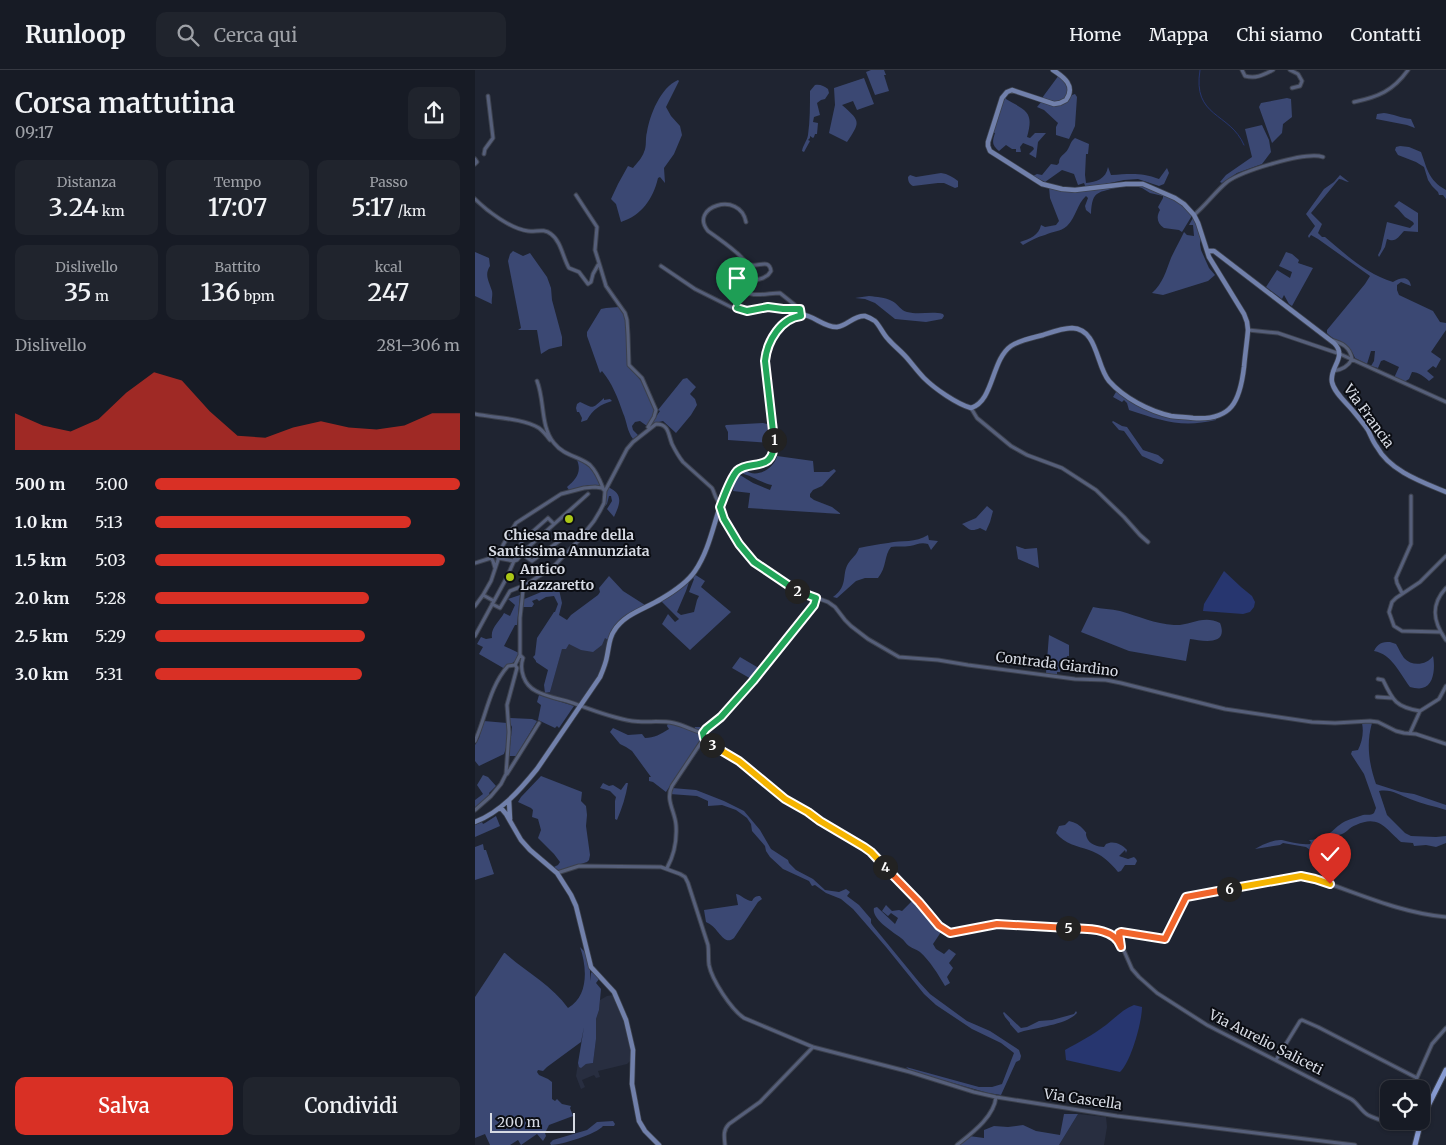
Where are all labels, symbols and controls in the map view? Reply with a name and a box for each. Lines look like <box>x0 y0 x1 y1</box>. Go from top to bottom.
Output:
search box <box>156 12 506 57</box>
text: Runloop <box>25 19 126 50</box>
icon: search <box>174 21 202 49</box>
text: Cerca qui <box>214 23 297 47</box>
text: Home <box>1069 23 1121 46</box>
text: Mappa <box>1149 23 1208 46</box>
text: Chi siamo <box>1236 23 1323 46</box>
text: Contatti <box>1351 23 1421 46</box>
text: Corsa mattutina <box>15 85 235 121</box>
button: share <box>408 87 460 139</box>
text: 09:17 <box>15 122 53 142</box>
text: Distanza <box>57 173 116 191</box>
text: Tempo <box>214 173 261 191</box>
text: Passo <box>369 173 408 191</box>
text: 3.24 <box>48 191 98 223</box>
text: 17:07 <box>208 191 267 223</box>
text: 5:17 <box>351 191 394 223</box>
text: km <box>98 202 125 220</box>
text: /km <box>394 202 426 220</box>
pin <box>716 257 758 308</box>
text: Dislivello <box>55 258 118 276</box>
text: Battito <box>215 258 260 276</box>
text: kcal <box>375 258 402 276</box>
icon: arrive <box>723 264 751 292</box>
text: 35 <box>64 276 92 308</box>
text: 136 <box>200 276 240 308</box>
text: 247 <box>368 276 409 308</box>
text: m <box>92 287 109 305</box>
text: bpm <box>240 287 275 305</box>
text: Dislivello <box>15 335 86 355</box>
text: 281–306 m <box>377 335 460 355</box>
street label: Via Francia <box>1339 380 1399 452</box>
pin: 1 <box>761 428 787 452</box>
text: 1 <box>771 431 778 449</box>
text: 500 m <box>15 474 65 494</box>
text: 5:00 <box>95 474 128 494</box>
text: 1.0 km <box>15 512 68 532</box>
text: 5:13 <box>95 512 123 532</box>
marker: Chiesa madre della Santissima Annunziata <box>563 513 575 525</box>
place label: Chiesa madre della Santissima Annunziata <box>488 526 650 560</box>
text: 1.5 km <box>15 550 67 570</box>
text: 5:03 <box>95 550 126 570</box>
place label: Antico Lazzaretto <box>519 560 594 594</box>
marker: Antico Lazzaretto <box>504 571 516 583</box>
pin: 2 <box>785 578 809 604</box>
text: 2 <box>793 582 802 600</box>
text: 2.0 km <box>15 588 69 608</box>
text: 5:28 <box>95 588 126 608</box>
text: 2.5 km <box>15 626 68 646</box>
text: 5:29 <box>95 626 126 646</box>
street label: Contrada Giardino <box>995 648 1119 680</box>
text: 3.0 km <box>15 664 69 684</box>
text: 5:31 <box>95 664 123 684</box>
pin: 3 <box>699 732 725 758</box>
text: 3 <box>708 736 717 754</box>
pin <box>1309 833 1351 884</box>
icon: check <box>1316 840 1344 868</box>
pin: 4 <box>873 854 897 880</box>
text: 4 <box>881 858 890 876</box>
pin: 6 <box>1217 876 1241 902</box>
text: 6 <box>1225 880 1234 898</box>
pin: 5 <box>1055 916 1081 940</box>
text: 5 <box>1064 919 1073 937</box>
street label: Via Aurelio Saliceti <box>1205 1005 1326 1079</box>
button: Salva <box>15 1077 233 1135</box>
button: Condividi <box>243 1077 460 1135</box>
map controls <box>1380 1080 1430 1130</box>
button: locate <box>1380 1080 1430 1130</box>
street label: Via Cascella <box>1042 1084 1124 1113</box>
scale bar <box>490 1110 575 1133</box>
text: 200 m <box>497 1113 540 1131</box>

